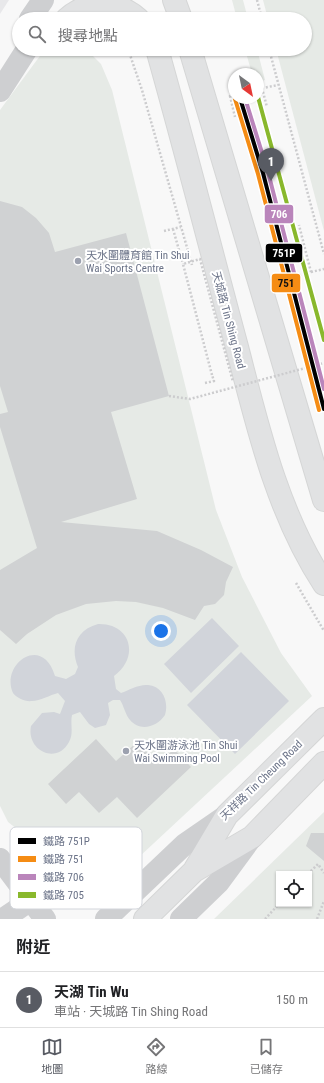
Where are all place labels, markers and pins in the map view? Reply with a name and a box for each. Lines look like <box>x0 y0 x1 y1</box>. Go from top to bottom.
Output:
pin: 1 <box>258 148 284 181</box>
place label: 天水圍體育館 Tin Shui Wai Sports Centre <box>86 249 190 275</box>
marker: 天水圍體育館 Tin Shui Wai Sports Centre <box>73 256 83 266</box>
place label: 天水圍游泳池 Tin Shui Wai Swimming Pool <box>134 739 238 765</box>
marker: 天水圍游泳池 Tin Shui Wai Swimming Pool <box>121 746 131 756</box>

